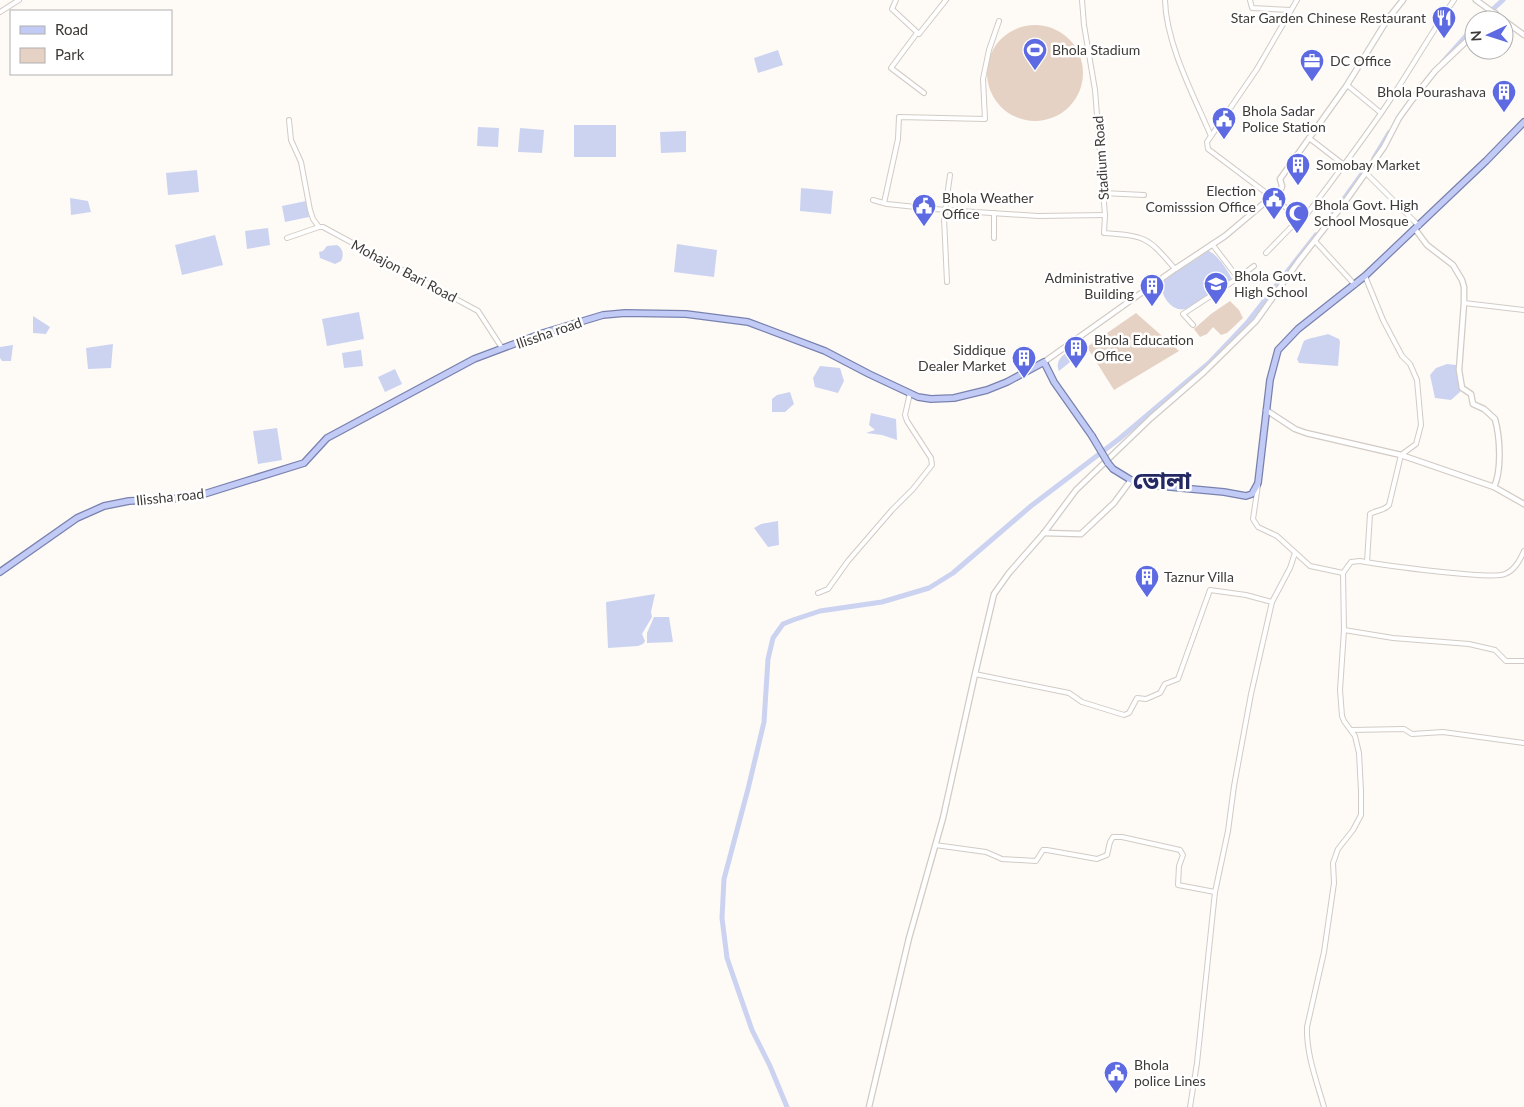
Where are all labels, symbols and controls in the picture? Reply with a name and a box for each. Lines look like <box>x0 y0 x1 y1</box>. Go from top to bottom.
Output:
restaurant icon: Star Garden Chinese Restaurant <box>1431 5 1457 39</box>
place label: Star Garden Chinese Restaurant <box>1231 9 1426 26</box>
legend <box>10 10 172 75</box>
north arrow <box>1464 10 1514 60</box>
text: Road <box>55 20 88 38</box>
text: N <box>1467 30 1484 42</box>
sports icon: Bhola Stadium <box>1022 37 1048 71</box>
place label: Bhola Stadium <box>1052 41 1140 58</box>
text: Park <box>55 45 85 63</box>
office icon: DC Office <box>1299 48 1325 82</box>
place label: DC Office <box>1330 52 1391 69</box>
building icon: Bhola Pourashava <box>1491 79 1517 113</box>
place label: Bhola Pourashava <box>1377 83 1486 100</box>
place label: Bhola Sadar Police Station <box>1242 102 1326 135</box>
public building icon: Bhola Sadar Police Station <box>1211 106 1237 140</box>
street label: Stadium Road <box>1089 115 1112 201</box>
building icon: Somobay Market <box>1285 152 1311 186</box>
place label: Somobay Market <box>1316 156 1420 173</box>
place label: Election Comisssion Office <box>1146 182 1256 215</box>
public building icon: Election Comisssion Office <box>1261 186 1287 220</box>
place label: Bhola Weather Office <box>942 189 1034 222</box>
public building icon: Bhola Weather Office <box>911 193 937 227</box>
place label: Bhola Govt. High School Mosque <box>1314 196 1419 229</box>
mosque icon: Bhola Govt. High School Mosque <box>1284 200 1310 234</box>
street label: Mohajon Bari Road <box>349 236 460 306</box>
place label: Bhola Govt. High School <box>1234 267 1308 300</box>
place label: Administrative Building <box>1045 269 1134 302</box>
school or university icon: Bhola Govt. High School <box>1203 271 1229 305</box>
building icon: Administrative Building <box>1139 273 1165 307</box>
street label: Ilissha road <box>514 313 584 352</box>
place label: Bhola Education Office <box>1094 331 1194 364</box>
building icon: Bhola Education Office <box>1063 335 1089 369</box>
place label: Siddique Dealer Market <box>918 341 1006 374</box>
building icon: Siddique Dealer Market <box>1011 345 1037 379</box>
district label: ভোলা <box>1133 465 1192 494</box>
street label: Ilissha road <box>135 484 205 509</box>
building icon: Taznur Villa <box>1134 564 1160 598</box>
place label: Taznur Villa <box>1164 568 1234 585</box>
place label: Bhola police Lines <box>1134 1056 1206 1089</box>
public building icon: Bhola police Lines <box>1103 1060 1129 1094</box>

